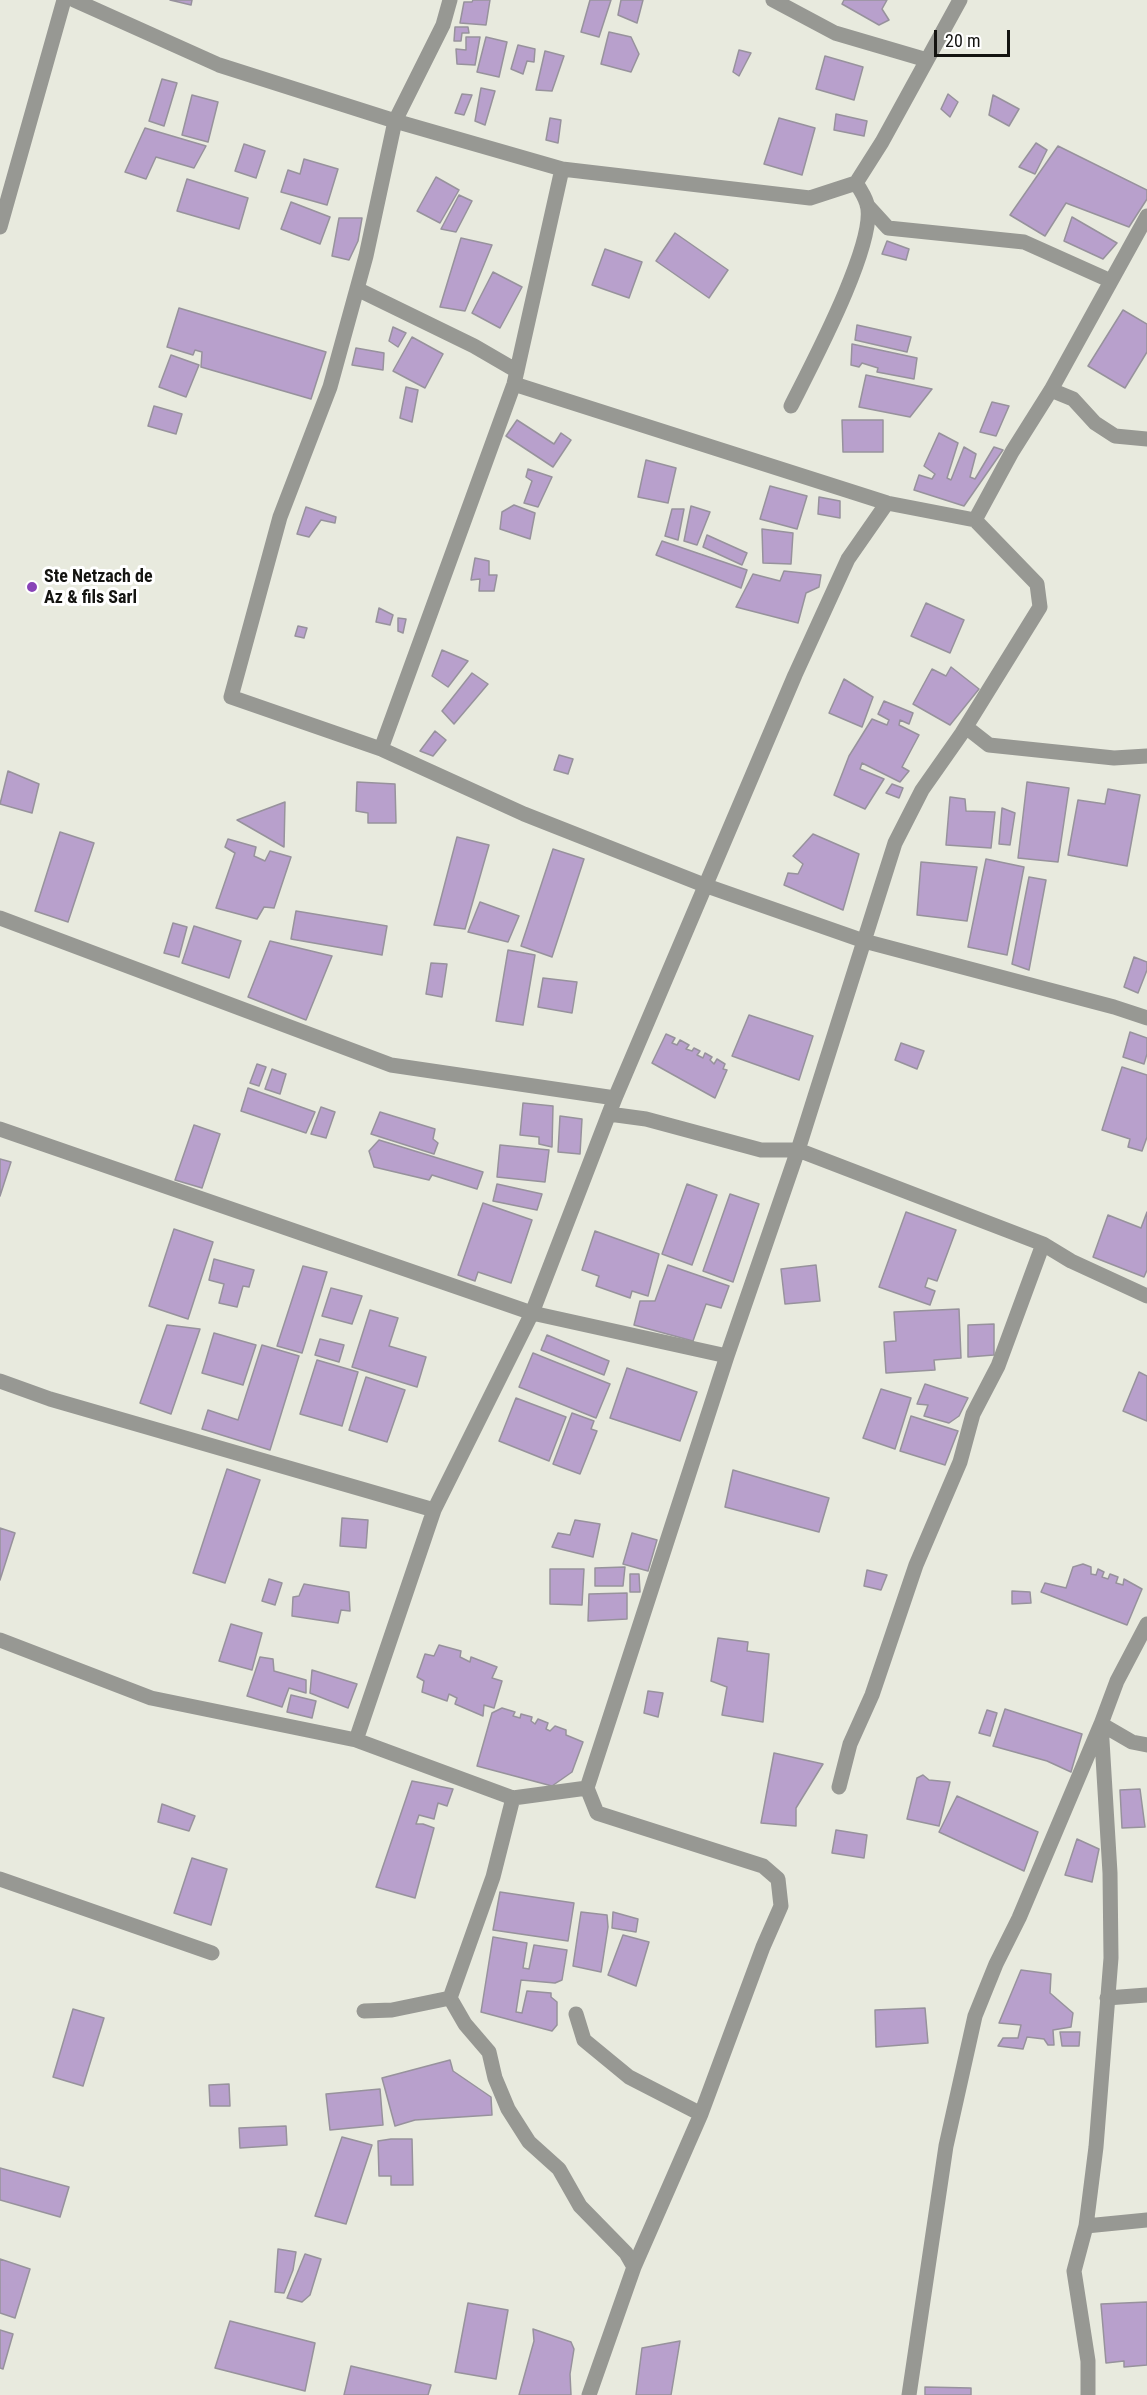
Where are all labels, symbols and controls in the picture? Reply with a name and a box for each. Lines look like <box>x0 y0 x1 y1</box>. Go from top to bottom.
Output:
scale bar <box>937 18 1014 56</box>
text: 20 m <box>945 30 980 51</box>
place label: Ste Netzach de Az & fils Sarl <box>44 566 153 608</box>
marker: Ste Netzach de Az & fils Sarl <box>25 580 39 594</box>

